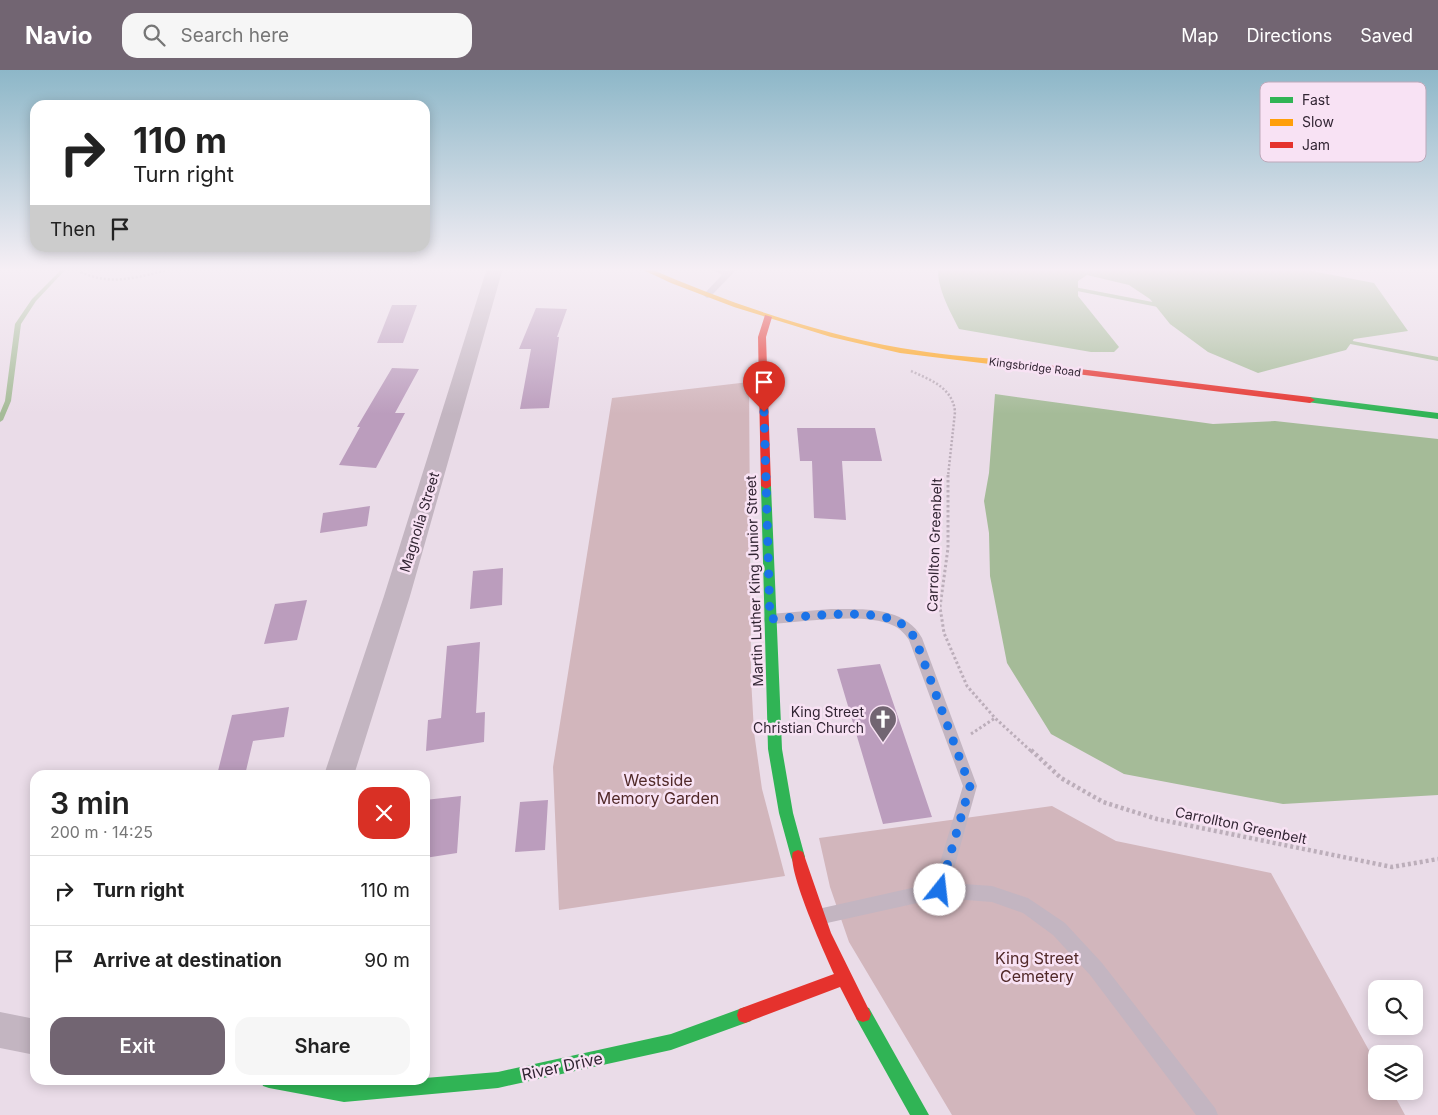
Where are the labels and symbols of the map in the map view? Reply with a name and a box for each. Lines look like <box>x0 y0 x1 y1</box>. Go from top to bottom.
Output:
legend <box>1260 82 1426 162</box>
text: Fast <box>1302 91 1330 108</box>
text: Slow <box>1302 113 1334 130</box>
text: Jam <box>1302 136 1330 153</box>
street label: Kingsbridge Road <box>988 354 1082 380</box>
pin <box>743 361 785 412</box>
street label: Magnolia Street <box>396 469 442 574</box>
street label: Martin Luther King Junior Street <box>742 475 766 687</box>
street label: Carrollton Greenbelt <box>923 477 945 612</box>
place label: King Street Christian Church <box>753 703 864 736</box>
church icon: King Street Christian Church <box>868 704 898 743</box>
park label: Westside Memory Garden <box>597 770 719 808</box>
street label: Carrollton Greenbelt <box>1174 803 1309 847</box>
position arrow <box>913 863 965 915</box>
park label: King Street Cemetery <box>995 948 1079 986</box>
street label: River Drive <box>520 1048 604 1084</box>

